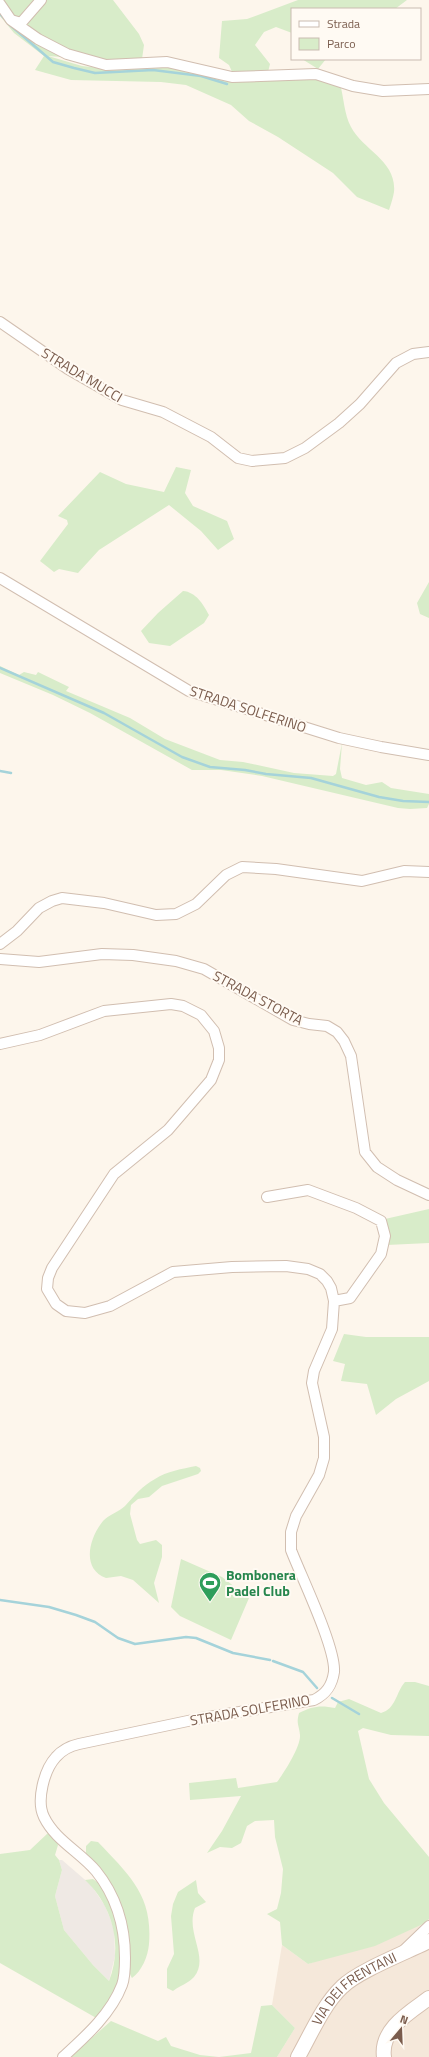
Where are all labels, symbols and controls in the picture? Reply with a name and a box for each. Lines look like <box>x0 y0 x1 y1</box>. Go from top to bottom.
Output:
legend <box>291 8 421 60</box>
text: Strada <box>327 14 360 33</box>
text: Parco <box>327 34 356 53</box>
street label: STRADA MUCCI <box>38 342 127 407</box>
street label: STRADA SOLFERINO <box>187 680 309 737</box>
street label: STRADA STORTA <box>209 965 308 1030</box>
place label: Bombonera Padel Club <box>226 1564 296 1601</box>
sports icon: Bombonera Padel Club <box>197 1570 223 1603</box>
street label: STRADA SOLFERINO <box>188 1689 312 1730</box>
street label: VIA DEI FRENTANI <box>312 1951 404 2035</box>
north arrow <box>381 2009 421 2049</box>

